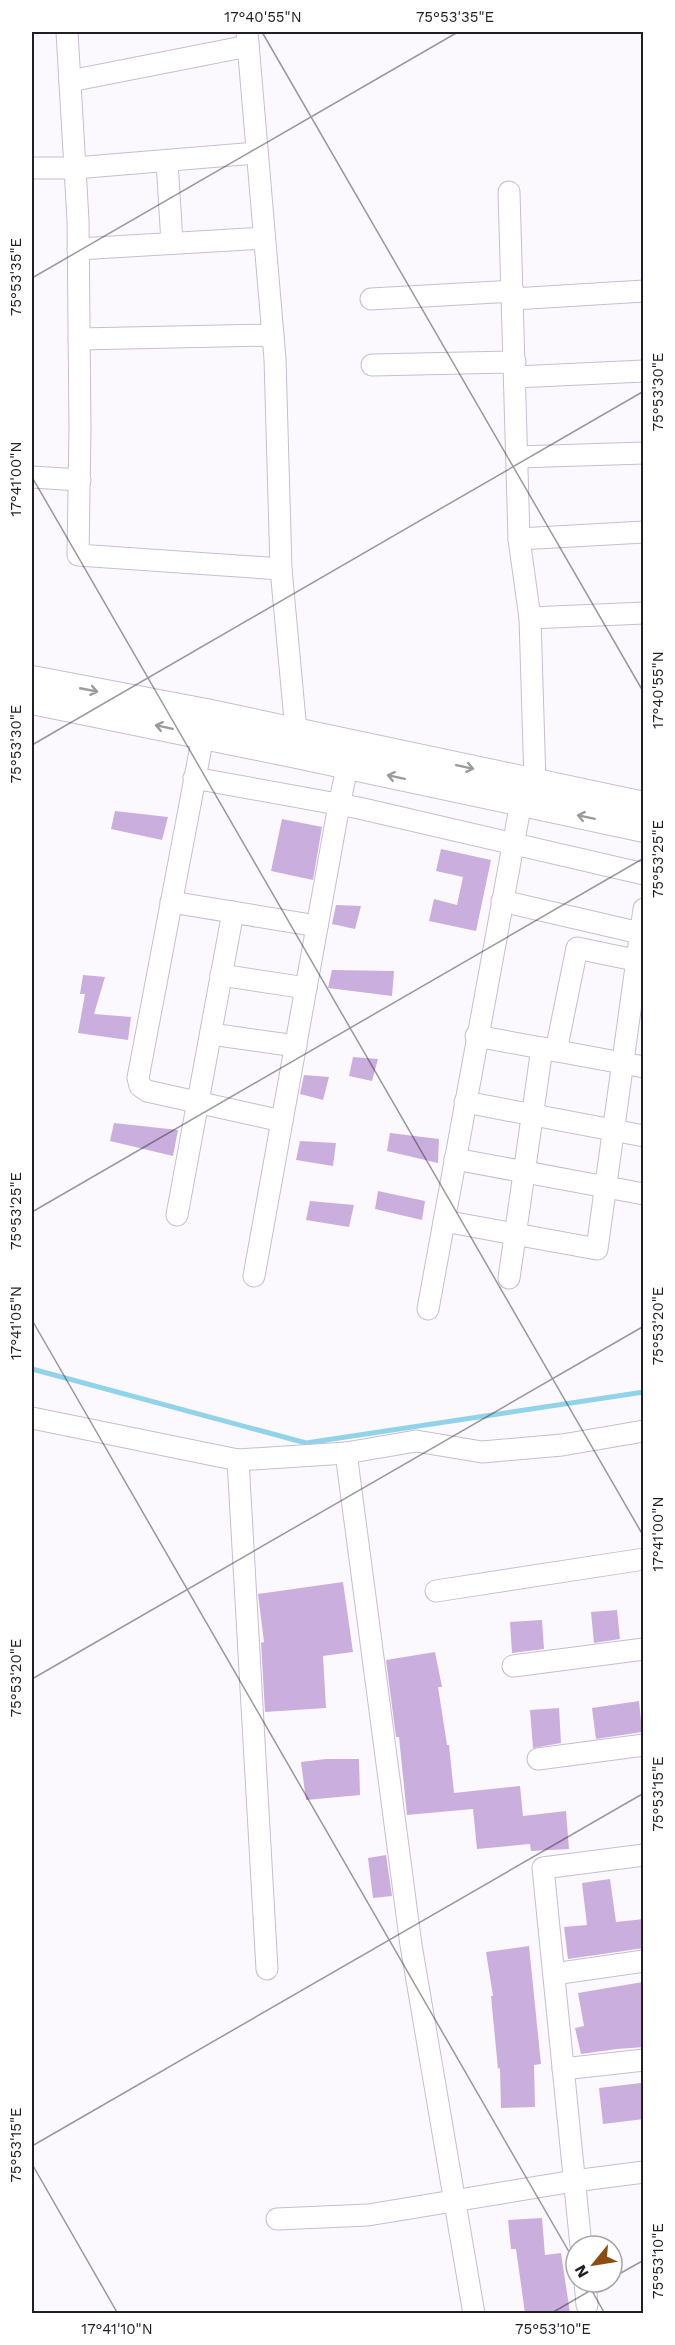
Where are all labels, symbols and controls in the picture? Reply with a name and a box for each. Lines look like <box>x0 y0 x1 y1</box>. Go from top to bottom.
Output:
text: 17°40'55"N <box>224 8 302 26</box>
text: 75°53'35"E <box>416 8 494 26</box>
text: 75°53'35"E <box>7 238 25 316</box>
text: 75°53'30"E <box>649 353 667 431</box>
text: 17°41'00"N <box>7 442 25 516</box>
text: 17°40'55"N <box>649 651 667 729</box>
one-way arrow <box>79 685 98 696</box>
text: 75°53'30"E <box>7 705 25 783</box>
one-way arrow <box>154 721 173 733</box>
one-way arrow <box>455 762 474 773</box>
one-way arrow <box>386 770 405 782</box>
one-way arrow <box>577 810 596 822</box>
text: 75°53'25"E <box>649 820 667 898</box>
text: 75°53'25"E <box>7 1172 25 1250</box>
text: 17°41'05"N <box>7 1286 25 1360</box>
text: 75°53'20"E <box>649 1287 667 1365</box>
text: 17°41'00"N <box>649 1497 667 1571</box>
text: 75°53'20"E <box>7 1639 25 1717</box>
text: 75°53'15"E <box>649 1756 667 1832</box>
text: 75°53'15"E <box>7 2107 25 2183</box>
text: 75°53'10"E <box>649 2223 667 2299</box>
north arrow <box>564 2234 624 2294</box>
text: N <box>570 2261 593 2281</box>
text: 17°41'10"N <box>81 2320 153 2338</box>
text: 75°53'10"E <box>515 2320 591 2338</box>

